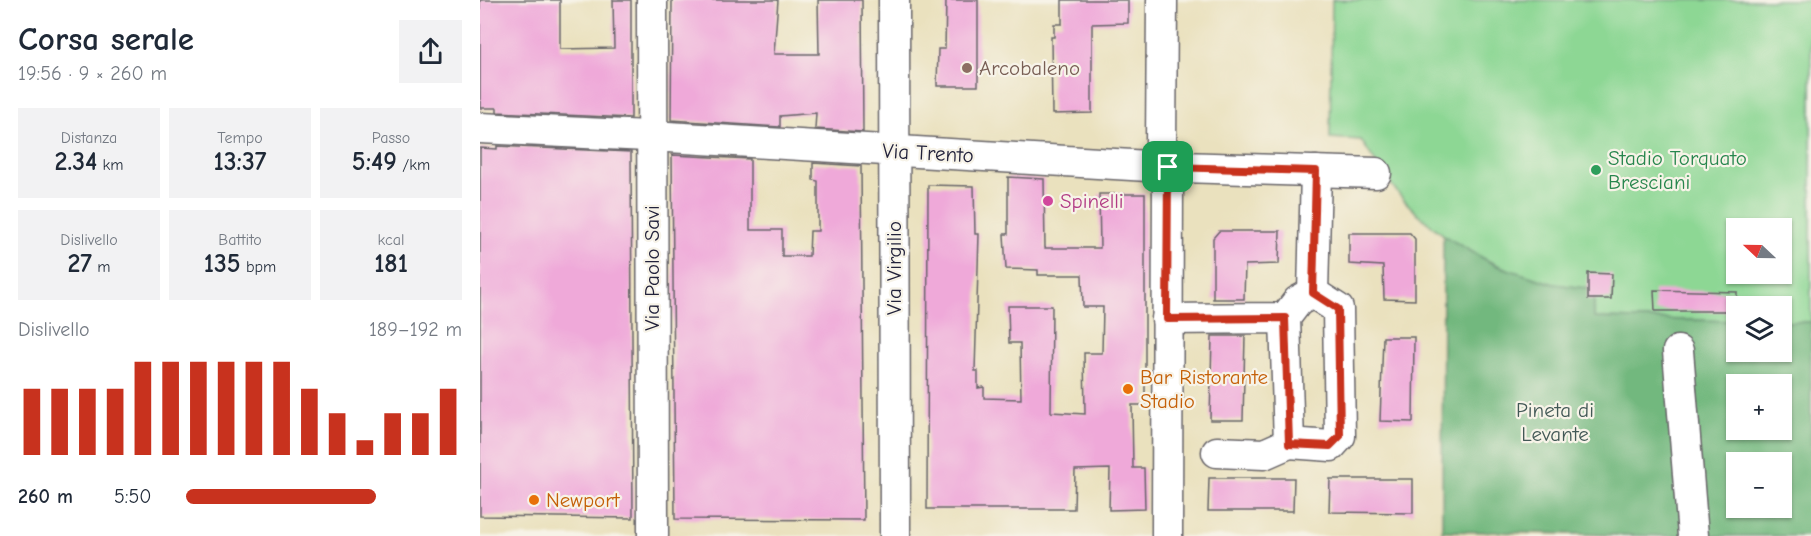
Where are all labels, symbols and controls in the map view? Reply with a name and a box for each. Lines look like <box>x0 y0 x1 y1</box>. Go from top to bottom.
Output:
text: Corsa serale <box>18 20 194 58</box>
button: share <box>399 20 462 83</box>
place label: Arcobaleno <box>979 56 1080 80</box>
marker: Arcobaleno <box>960 61 974 75</box>
text: 19:56 · 9 × 260 m <box>18 62 167 85</box>
text: Distanza <box>61 129 117 147</box>
text: Tempo <box>217 129 263 147</box>
text: Passo <box>372 129 410 147</box>
street label: Via Trento <box>882 139 974 167</box>
pin <box>1142 141 1193 192</box>
place label: Stadio Torquato Bresciani <box>1608 146 1747 194</box>
text: 2.34 <box>55 147 97 177</box>
text: 13:37 <box>214 147 266 177</box>
text: 5:49 <box>352 147 397 177</box>
icon: arrive <box>1151 150 1184 183</box>
text: km <box>97 156 124 174</box>
text: /km <box>397 156 430 174</box>
marker: Stadio Torquato Bresciani <box>1589 163 1603 177</box>
place label: Spinelli <box>1060 189 1124 213</box>
marker: Spinelli <box>1041 194 1055 208</box>
street label: Via Paolo Savi <box>640 205 664 331</box>
north arrow <box>1726 218 1792 284</box>
map controls <box>1726 218 1792 518</box>
street label: Via Virgilio <box>882 221 906 315</box>
text: Dislivello <box>60 231 118 249</box>
text: Battito <box>218 231 262 249</box>
text: kcal <box>378 231 404 249</box>
text: 27 <box>68 249 92 279</box>
text: 135 <box>204 249 241 279</box>
text: 181 <box>374 249 408 279</box>
text: m <box>92 258 110 276</box>
text: bpm <box>241 258 276 276</box>
button: layers <box>1726 296 1792 362</box>
text: Dislivello <box>18 318 90 341</box>
text: 189–192 m <box>369 318 462 341</box>
place label: Bar Ristorante Stadio <box>1140 365 1268 413</box>
button: + <box>1726 374 1792 440</box>
marker: Bar Ristorante Stadio <box>1121 382 1135 396</box>
park label: Pineta di Levante <box>1516 398 1594 446</box>
button: − <box>1726 452 1792 518</box>
text: 260 m <box>18 485 73 508</box>
text: 5:50 <box>114 485 151 508</box>
place label: Newport <box>546 488 620 512</box>
marker: Newport <box>527 493 541 507</box>

